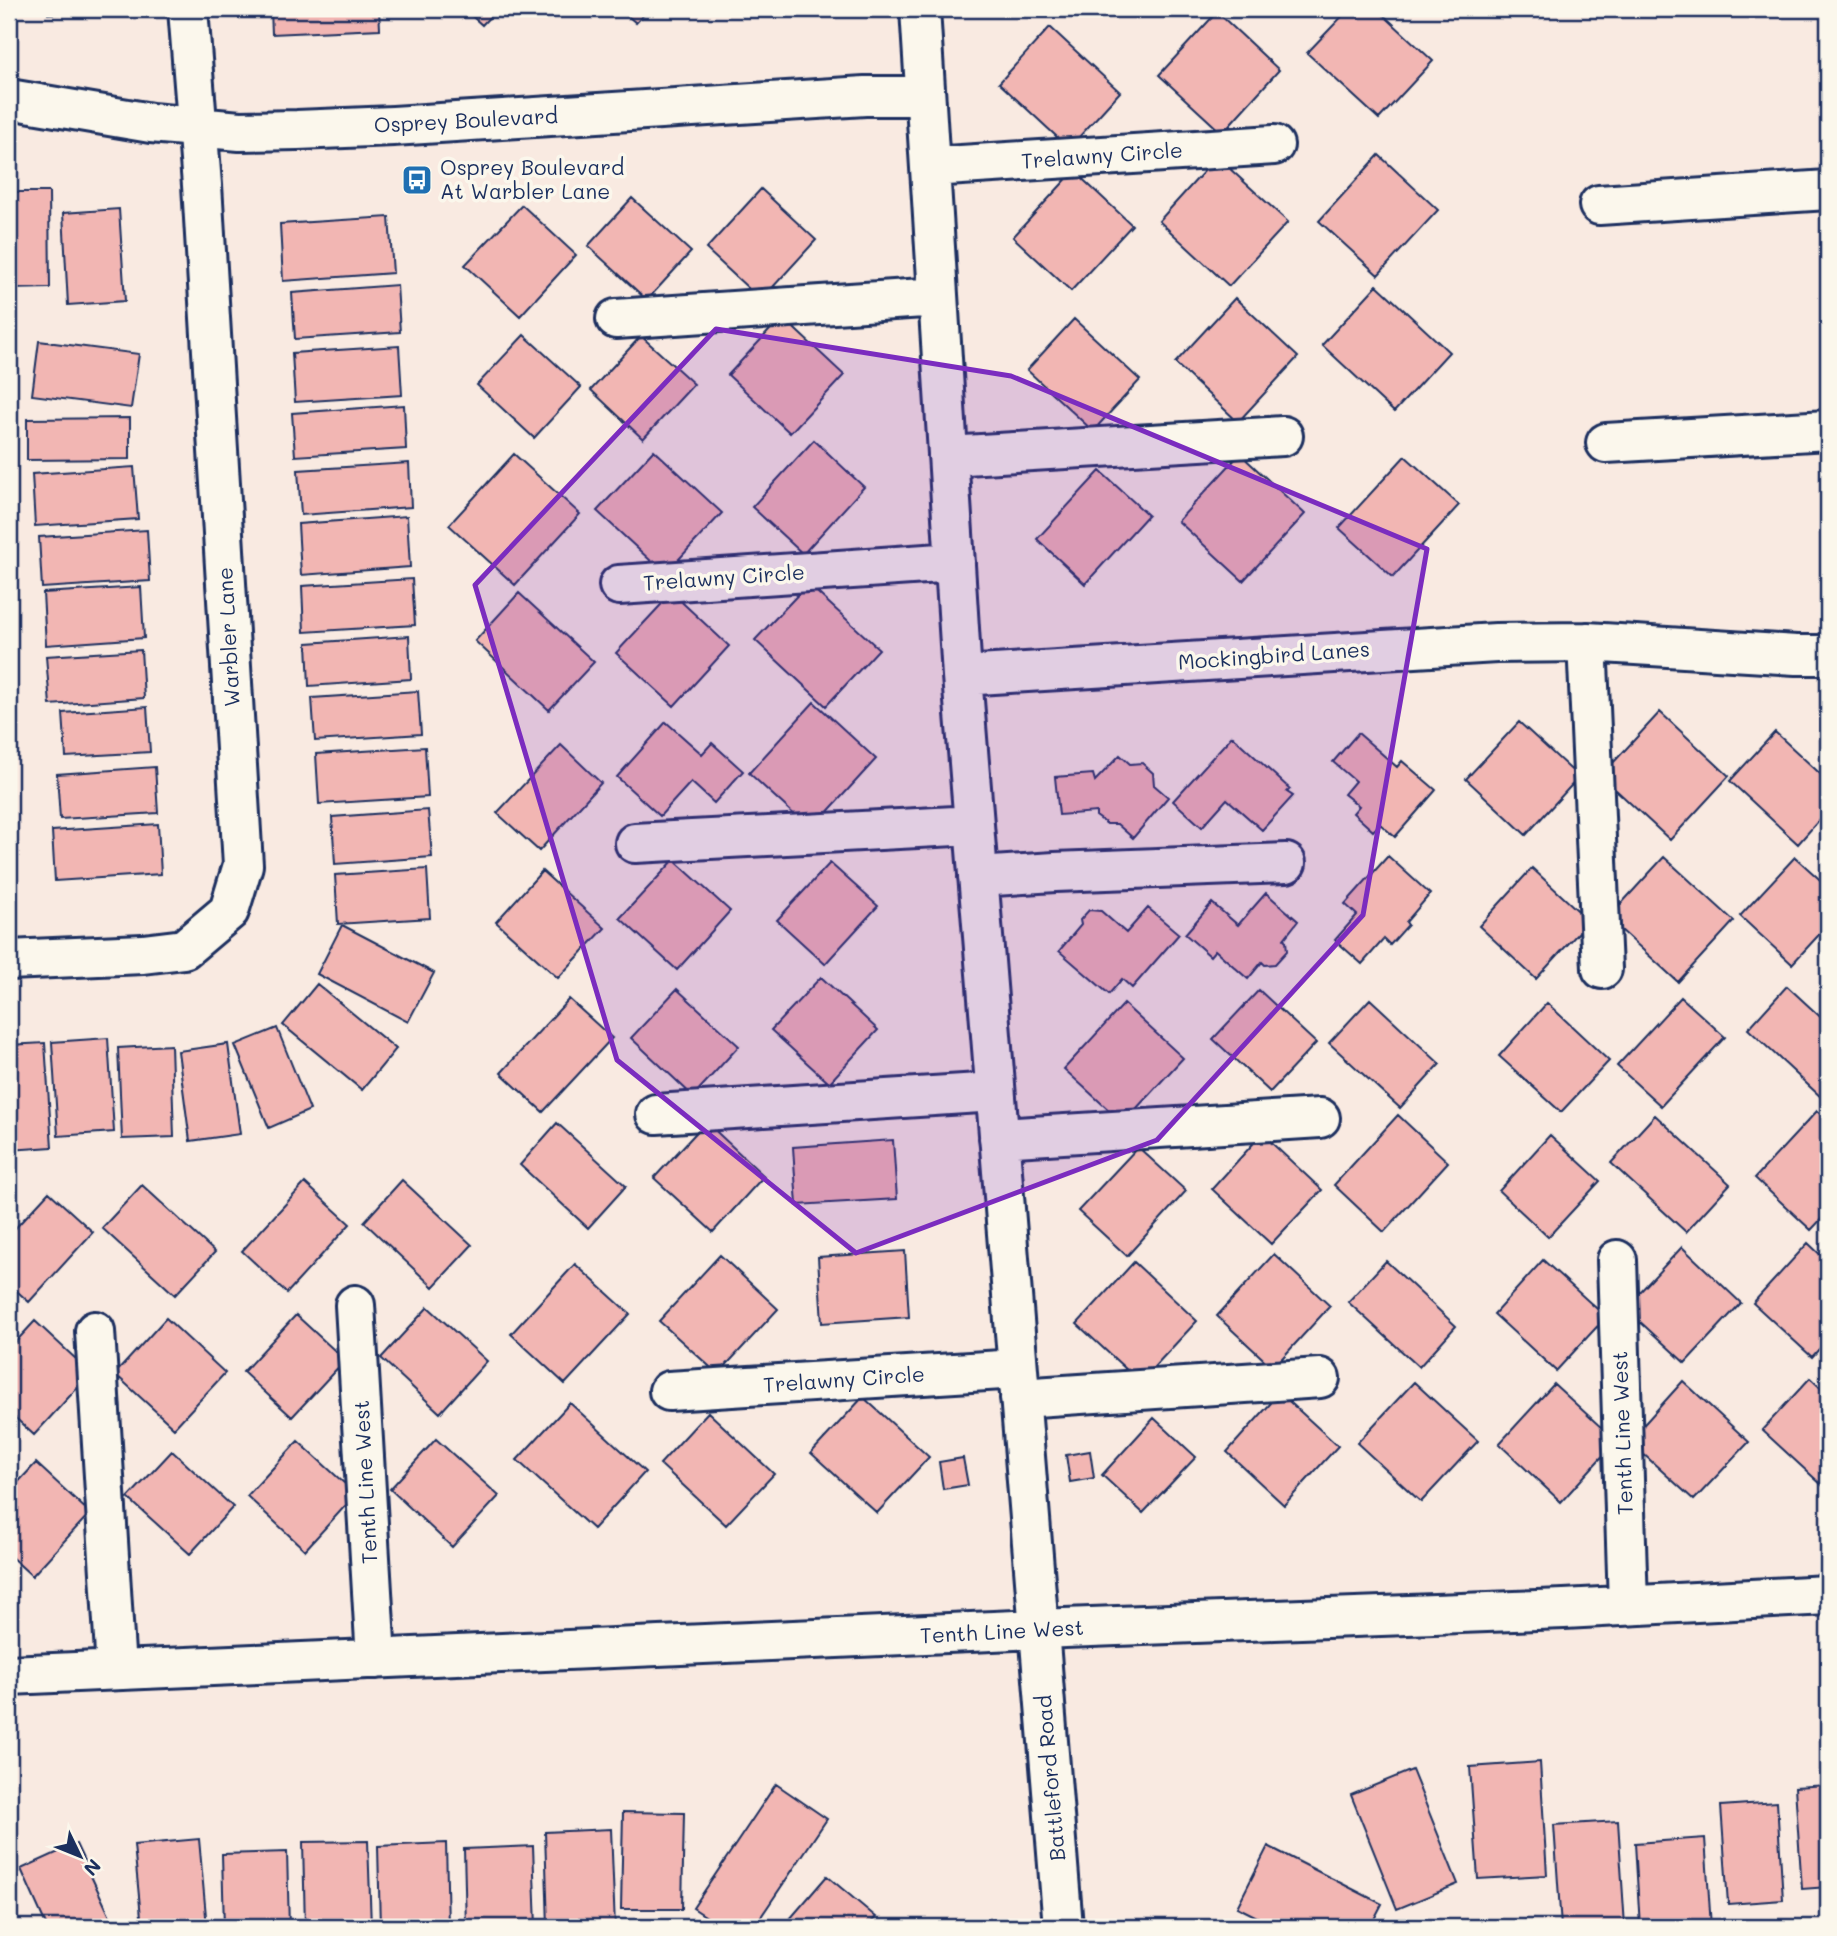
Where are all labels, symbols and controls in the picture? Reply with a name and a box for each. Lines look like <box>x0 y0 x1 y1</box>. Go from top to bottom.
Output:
street label: Osprey Boulevard <box>373 101 559 138</box>
street label: Trelawny Circle <box>1020 135 1184 174</box>
place label: Osprey Boulevard At Warbler Lane <box>440 153 624 204</box>
bus stop icon: Osprey Boulevard At Warbler Lane <box>400 163 434 197</box>
street label: Trelawny Circle <box>642 557 806 596</box>
street label: Warbler Lane <box>210 567 245 708</box>
street label: Mockingbird Lanes <box>1177 634 1371 675</box>
street label: Tenth Line West <box>1605 1351 1638 1515</box>
street label: Trelawny Circle <box>762 1359 926 1398</box>
street label: Tenth Line West <box>347 1400 382 1565</box>
street label: Tenth Line West <box>919 1613 1084 1648</box>
street label: Battleford Road <box>1029 1694 1070 1862</box>
north arrow <box>46 1820 116 1890</box>
text: N <box>79 1854 107 1882</box>

